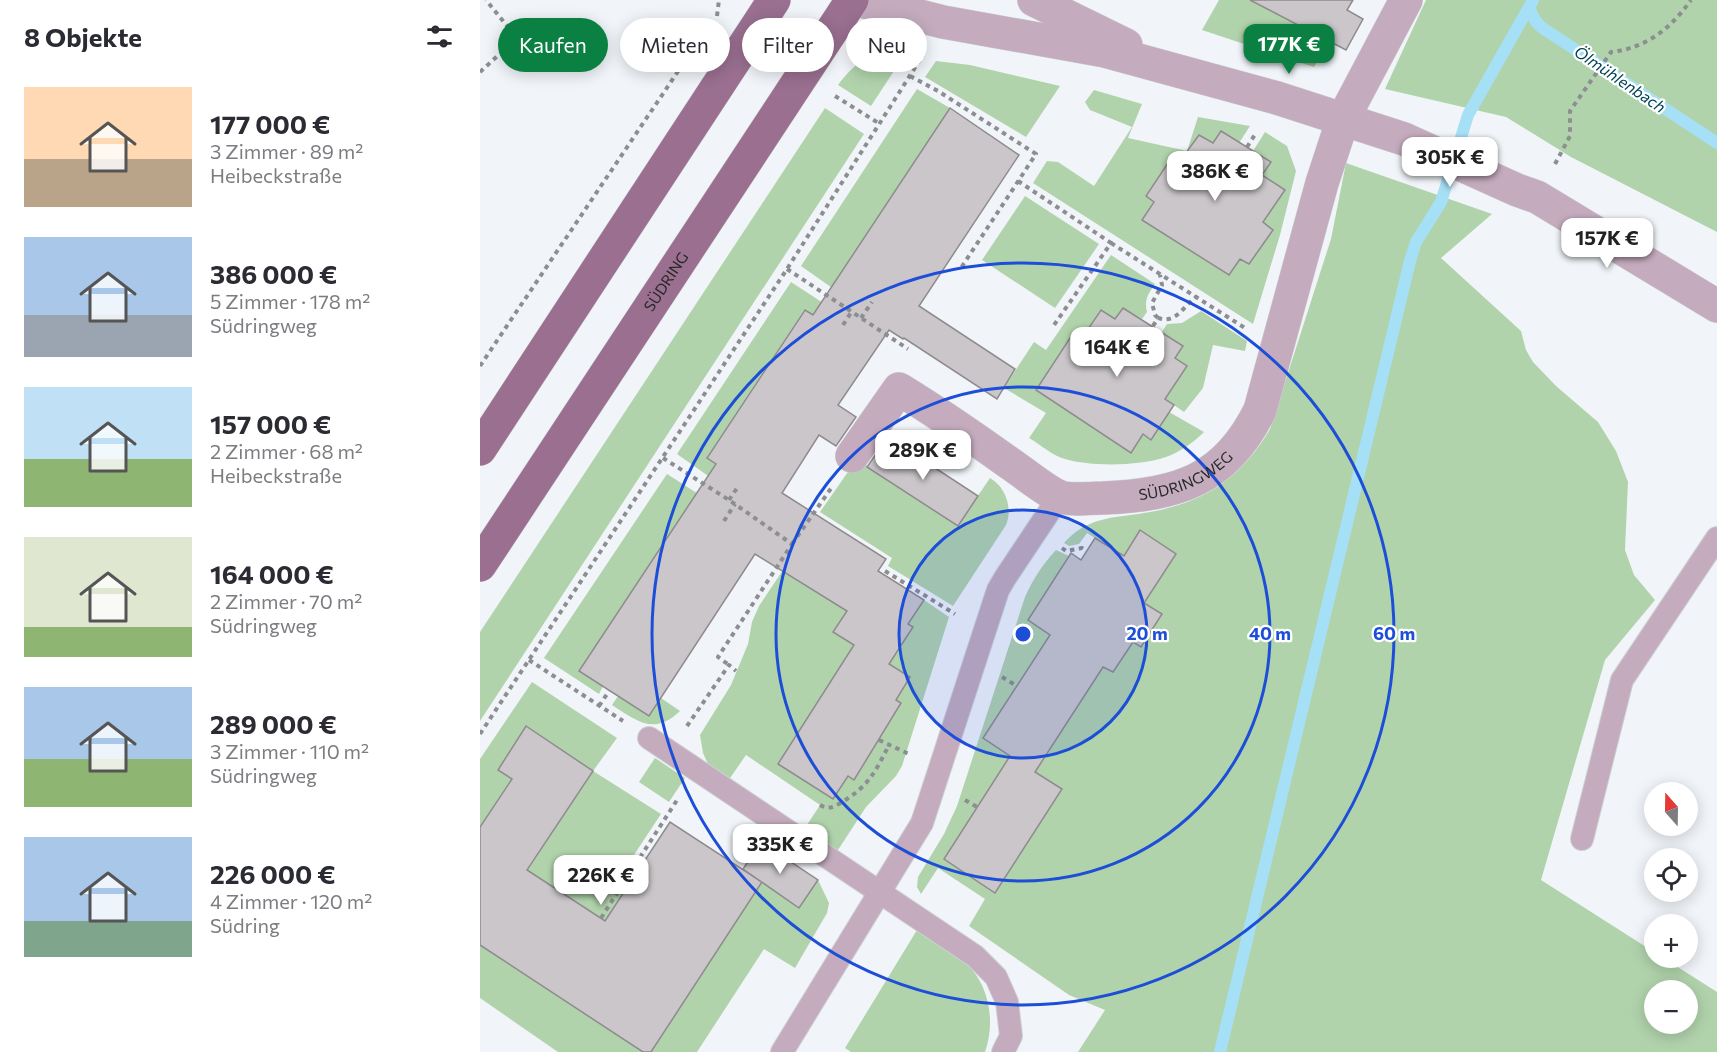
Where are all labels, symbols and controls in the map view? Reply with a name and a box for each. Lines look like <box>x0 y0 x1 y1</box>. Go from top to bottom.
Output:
chip: Kaufen <box>498 18 608 72</box>
chip: Mieten <box>620 18 730 72</box>
chip: Filter <box>742 18 834 72</box>
chip: Neu <box>846 18 927 72</box>
icon: filters <box>423 20 456 53</box>
text: 8 Objekte <box>24 21 142 52</box>
pin: 177K € <box>1240 24 1338 75</box>
text: 177K € <box>1258 31 1320 55</box>
water label: Ölmühlenbach <box>1571 41 1669 116</box>
text: 177 000 € <box>210 108 330 139</box>
icon: home <box>72 111 144 183</box>
pin: 305K € <box>1401 137 1499 188</box>
text: 3 Zimmer · 89 m² <box>210 139 363 163</box>
text: 305K € <box>1416 144 1484 168</box>
pin: 386K € <box>1166 151 1264 202</box>
text: 386K € <box>1181 158 1249 182</box>
text: Heibeckstraße <box>210 163 342 187</box>
pin: 157K € <box>1558 218 1656 269</box>
text: 157K € <box>1575 225 1639 249</box>
street label: SÜDRING <box>640 248 692 314</box>
text: 386 000 € <box>210 258 337 289</box>
icon: home <box>72 261 144 333</box>
text: 5 Zimmer · 178 m² <box>210 289 370 313</box>
text: Südringweg <box>210 313 317 337</box>
pin: 164K € <box>1068 327 1166 378</box>
text: 164K € <box>1084 334 1150 358</box>
text: 157 000 € <box>210 408 331 439</box>
icon: home <box>72 411 144 483</box>
pin: 289K € <box>874 430 972 481</box>
text: 289K € <box>889 437 957 461</box>
text: 2 Zimmer · 68 m² <box>210 439 363 463</box>
street label: SÜDRINGWEG <box>1137 447 1236 503</box>
text: Heibeckstraße <box>210 463 342 487</box>
text: 164 000 € <box>210 558 334 589</box>
icon: home <box>72 561 144 633</box>
text: 2 Zimmer · 70 m² <box>210 589 362 613</box>
text: Südringweg <box>210 613 317 637</box>
text: 20 m <box>1126 622 1168 644</box>
text: 40 m <box>1249 622 1291 644</box>
text: 60 m <box>1373 622 1415 644</box>
centre of rings <box>1013 624 1033 644</box>
text: 289 000 € <box>210 708 337 739</box>
icon: home <box>72 711 144 783</box>
text: 3 Zimmer · 110 m² <box>210 739 369 763</box>
text: Südringweg <box>210 763 317 787</box>
north arrow <box>1644 782 1698 836</box>
map controls <box>1644 782 1698 1034</box>
pin: 335K € <box>731 824 829 875</box>
text: 335K € <box>747 831 813 855</box>
button: locate <box>1644 848 1698 902</box>
pin: 226K € <box>552 855 650 906</box>
text: 226 000 € <box>210 858 336 889</box>
icon: home <box>72 861 144 933</box>
text: 226K € <box>568 862 634 886</box>
text: 4 Zimmer · 120 m² <box>210 889 372 913</box>
text: Südring <box>210 913 280 937</box>
button: + <box>1644 914 1698 968</box>
button: − <box>1644 980 1698 1034</box>

